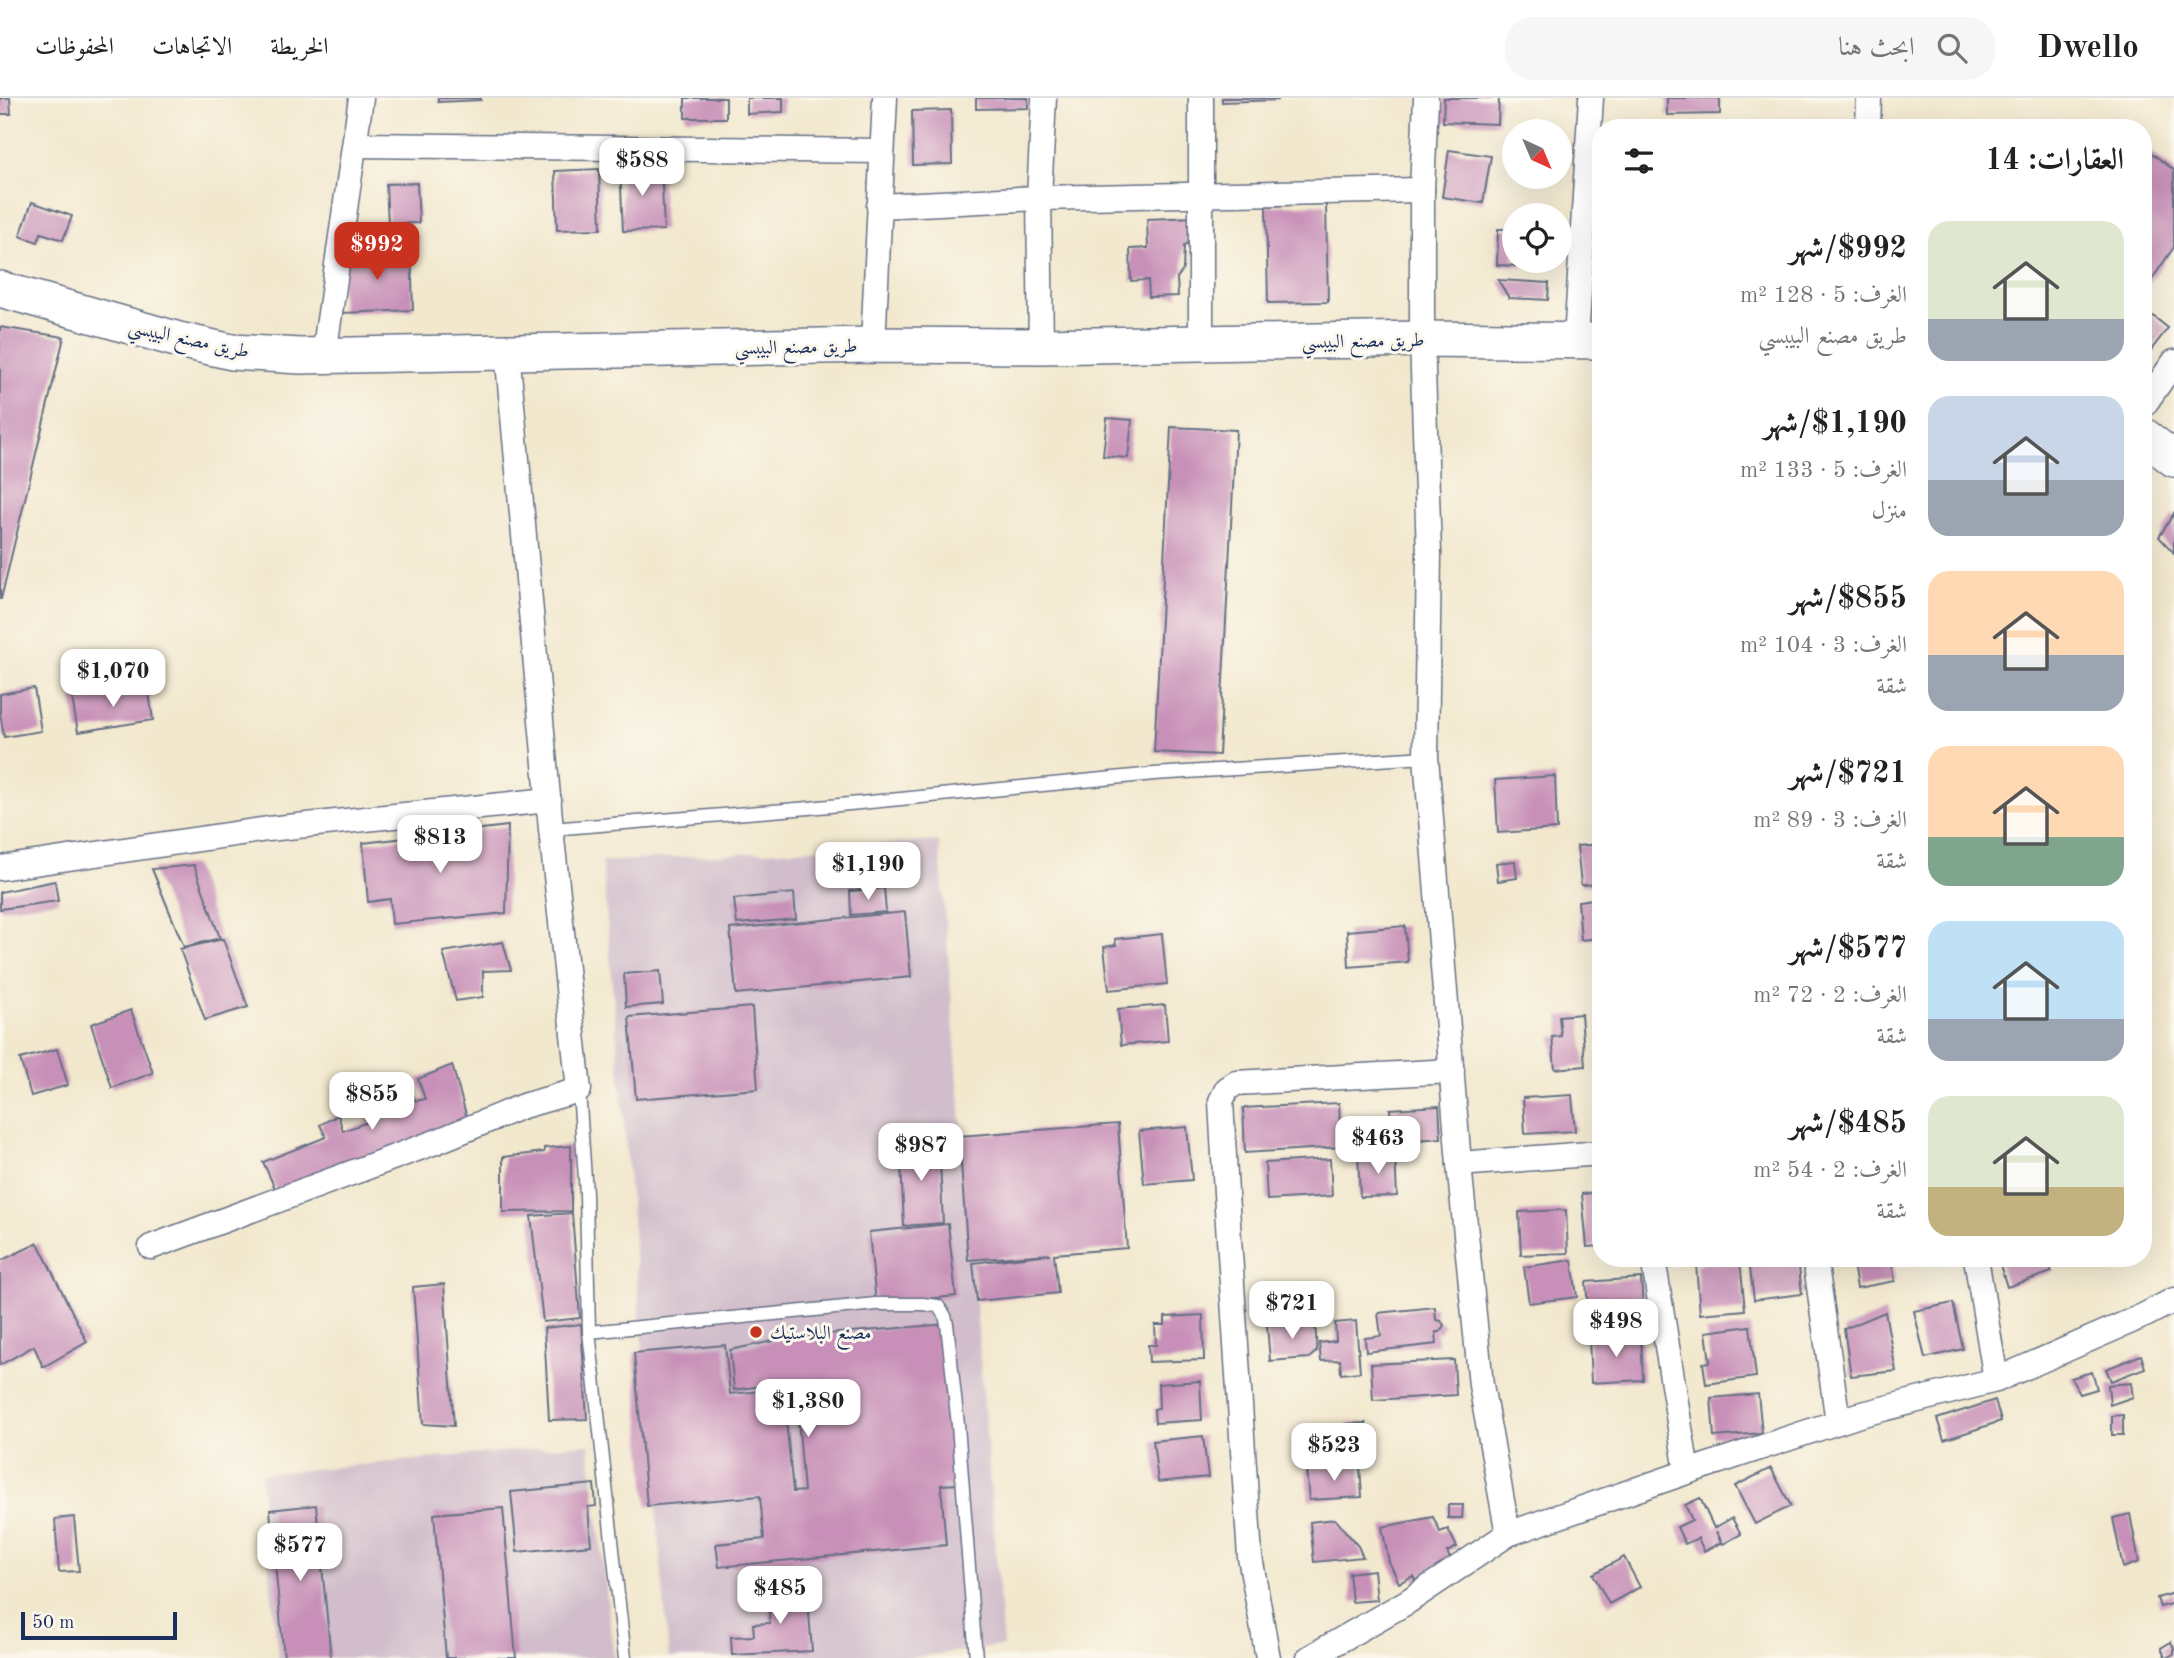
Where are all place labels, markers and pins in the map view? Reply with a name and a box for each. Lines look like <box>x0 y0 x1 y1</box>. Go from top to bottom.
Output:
pin: $588 <box>601 139 683 198</box>
pin: $992 <box>336 222 418 282</box>
pin: $1,070 <box>56 650 170 709</box>
pin: $813 <box>399 816 481 875</box>
pin: $1,190 <box>811 842 925 902</box>
pin: $855 <box>331 1072 413 1132</box>
pin: $463 <box>1337 1116 1419 1176</box>
pin: $987 <box>880 1124 962 1183</box>
pin: $721 <box>1251 1282 1333 1341</box>
pin: $498 <box>1575 1300 1657 1359</box>
marker: مصنع البلاستيك <box>748 1324 764 1340</box>
place label: مصنع البلاستيك <box>770 1324 871 1350</box>
pin: $1,380 <box>751 1380 865 1439</box>
pin: $523 <box>1293 1424 1375 1483</box>
pin: $577 <box>259 1524 341 1583</box>
pin: $485 <box>739 1566 821 1626</box>

